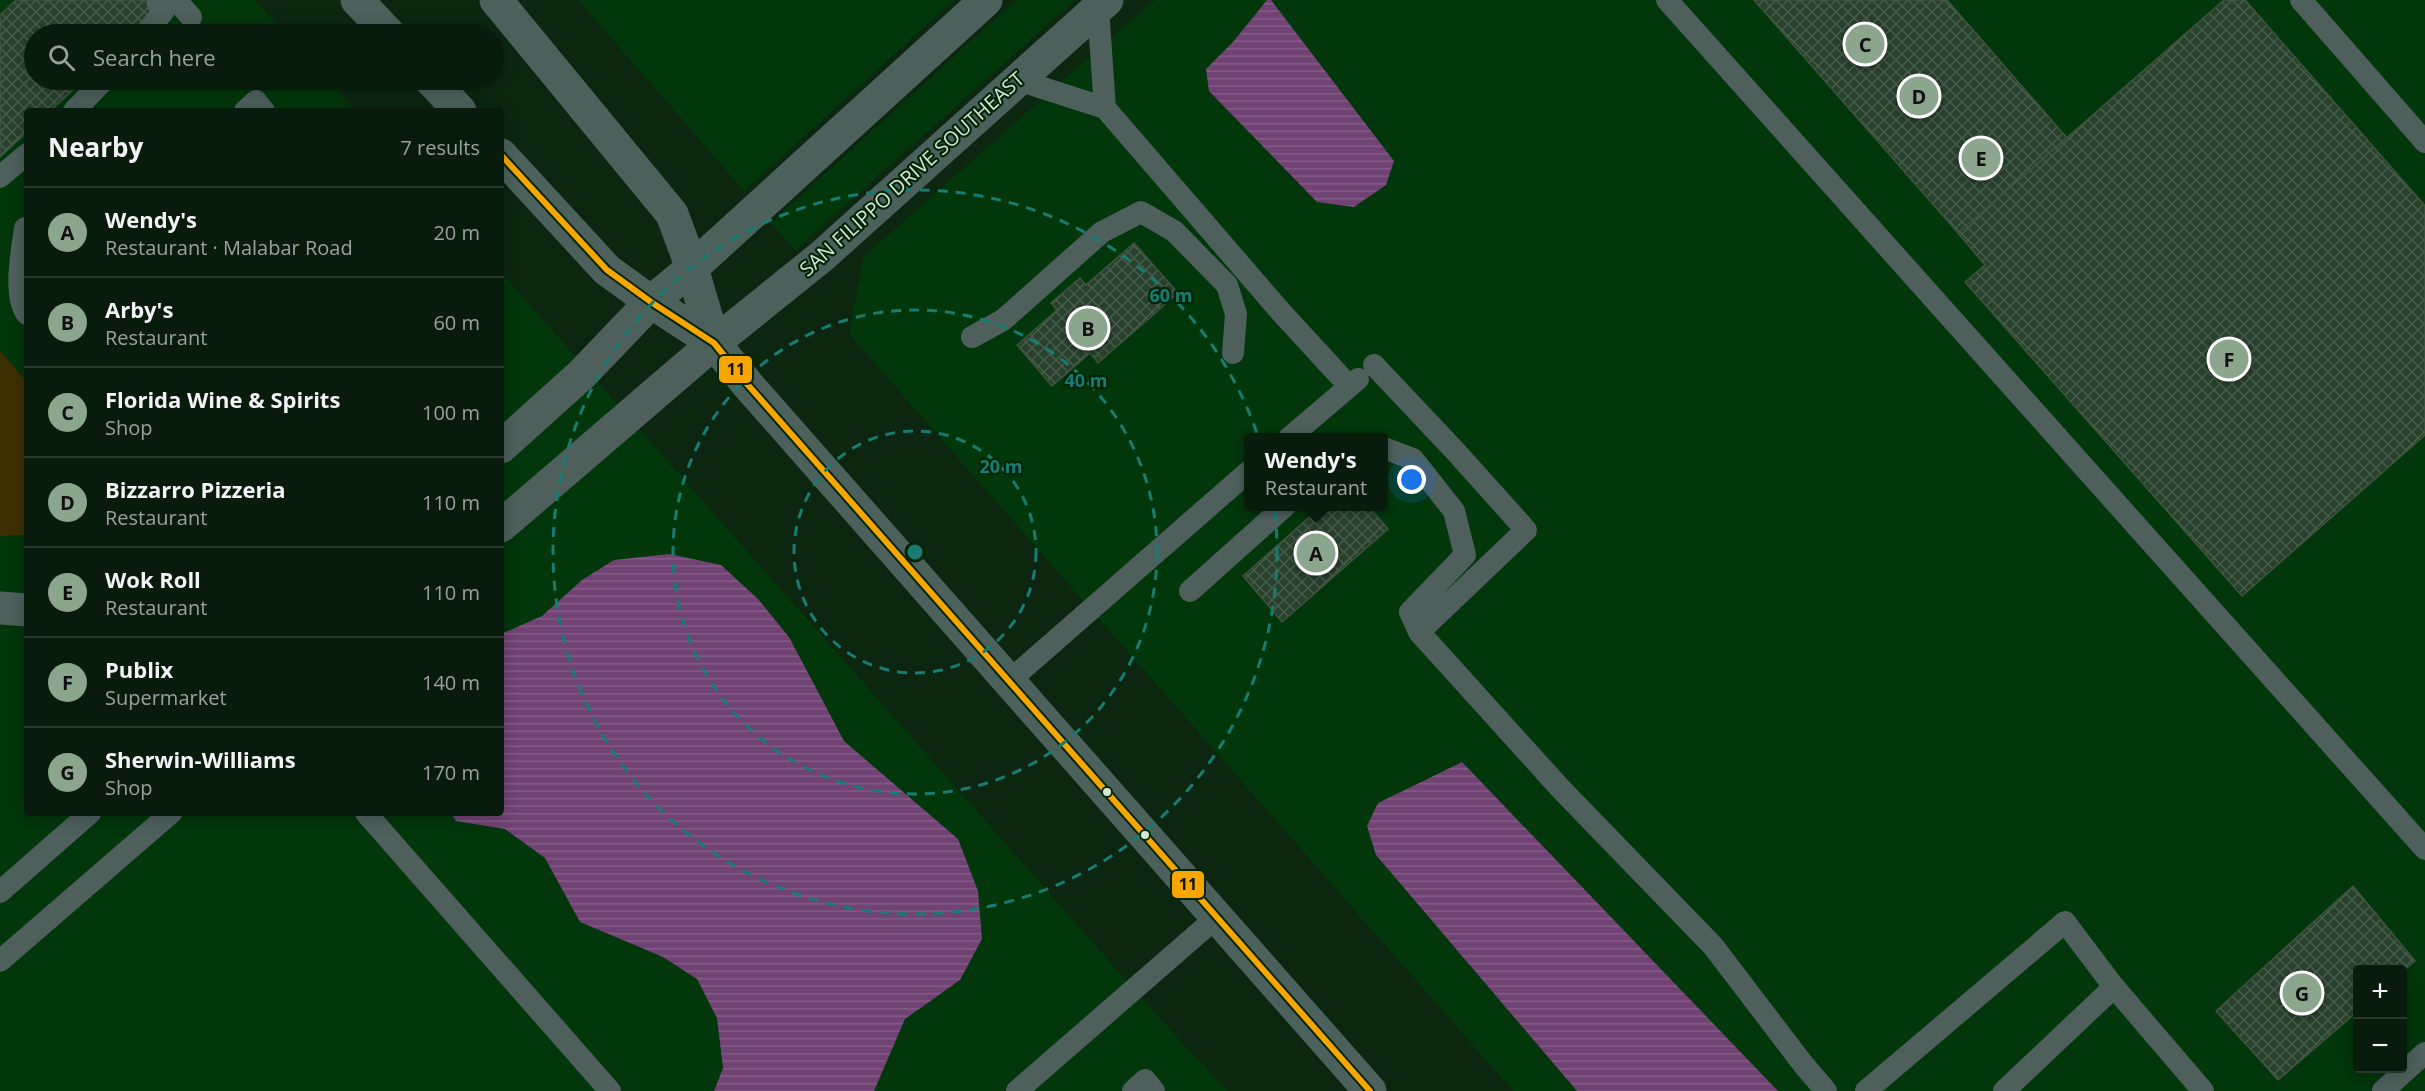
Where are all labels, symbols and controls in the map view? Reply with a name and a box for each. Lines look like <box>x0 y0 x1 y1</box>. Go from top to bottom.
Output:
pin: C <box>1846 22 1884 66</box>
search box <box>24 24 504 90</box>
icon: search <box>45 41 78 74</box>
text: Search here <box>93 42 216 72</box>
street label: SAN FILIPPO DRIVE SOUTHEAST <box>793 65 1030 282</box>
pin: D <box>1900 74 1938 118</box>
text: Nearby <box>48 129 143 165</box>
text: 7 results <box>400 134 480 161</box>
pin: E <box>1962 136 2000 180</box>
text: Wendy's <box>105 204 197 234</box>
text: A <box>61 219 74 246</box>
text: 20 m <box>433 219 480 246</box>
text: Restaurant · Malabar Road <box>105 234 353 261</box>
text: 60 m <box>1150 283 1192 307</box>
text: Arby's <box>105 294 173 324</box>
pin: B <box>1068 306 1108 350</box>
text: B <box>61 309 74 336</box>
text: 60 m <box>433 309 480 336</box>
text: Restaurant <box>105 324 207 351</box>
pin: F <box>2210 336 2248 382</box>
line badge: 11 <box>718 355 753 384</box>
text: 11 <box>727 358 745 380</box>
text: 40 m <box>1065 368 1107 392</box>
text: Florida Wine & Spirits <box>105 384 340 414</box>
text: C <box>61 399 74 426</box>
text: 100 m <box>422 399 480 426</box>
text: Shop <box>105 414 153 441</box>
popup <box>1244 433 1388 511</box>
text: Wendy's <box>1265 444 1357 474</box>
text: 20 m <box>980 454 1022 478</box>
your location <box>1397 465 1426 494</box>
text: Bizzarro Pizzeria <box>105 474 286 504</box>
text: Restaurant <box>1265 474 1367 501</box>
text: D <box>60 489 75 516</box>
text: 110 m <box>422 489 480 516</box>
text: Restaurant <box>105 504 207 531</box>
pin: A <box>1296 530 1336 576</box>
centre of rings <box>905 542 925 562</box>
text: Wok Roll <box>105 564 201 594</box>
text: E <box>62 579 73 606</box>
text: 110 m <box>422 579 480 606</box>
text: Restaurant <box>105 594 207 621</box>
text: Publix <box>105 654 173 684</box>
text: F <box>62 669 73 696</box>
text: 140 m <box>422 669 480 696</box>
text: Supermarket <box>105 684 227 711</box>
text: Sherwin-Williams <box>105 744 296 774</box>
text: G <box>60 759 75 786</box>
text: 170 m <box>422 759 480 786</box>
text: Shop <box>105 774 153 801</box>
unlabelled marker <box>1101 786 1113 798</box>
unlabelled marker <box>1139 829 1151 841</box>
line badge: 11 <box>1171 870 1205 899</box>
text: 11 <box>1179 873 1197 895</box>
map controls <box>2353 965 2407 1073</box>
button: + <box>2353 965 2407 1019</box>
pin: G <box>2282 970 2322 1016</box>
button: − <box>2353 1019 2407 1073</box>

